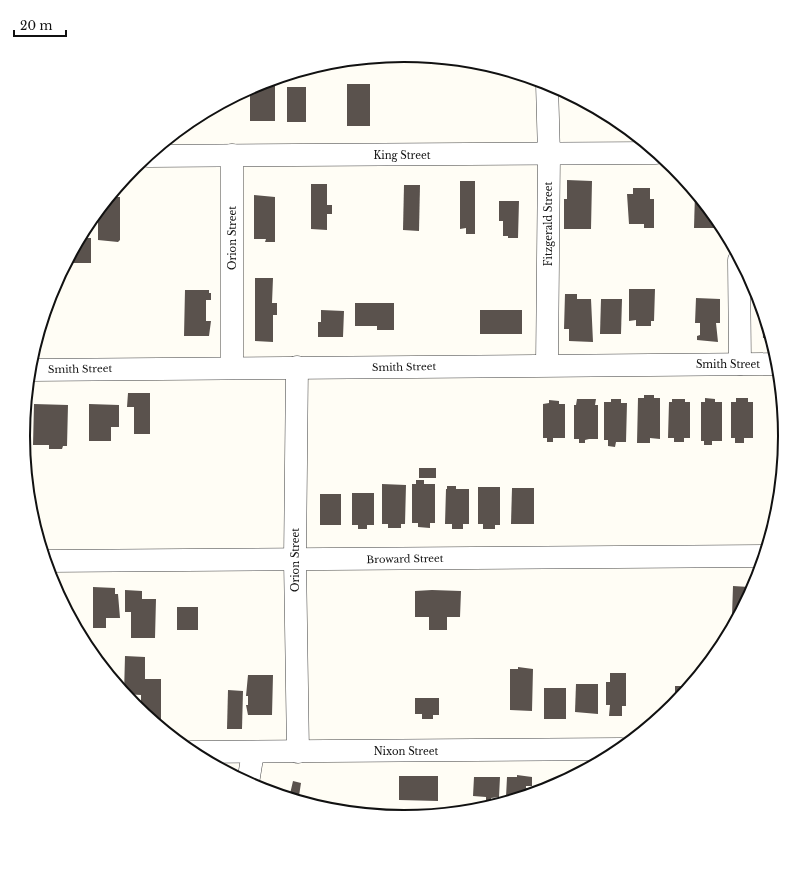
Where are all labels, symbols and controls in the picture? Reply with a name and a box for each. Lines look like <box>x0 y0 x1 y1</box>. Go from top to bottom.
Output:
scale bar <box>14 12 66 38</box>
text: 20 m <box>20 18 52 33</box>
street label: King Street <box>374 149 431 162</box>
street label: Fitzgerald Street <box>542 182 555 266</box>
street label: Orion Street <box>226 206 239 270</box>
street label: Smith Street <box>696 358 760 371</box>
street label: Smith Street <box>372 360 436 374</box>
street label: Smith Street <box>48 362 112 376</box>
street label: Orion Street <box>289 528 302 592</box>
street label: Broward Street <box>366 552 444 566</box>
street label: Nixon Street <box>374 745 439 758</box>

